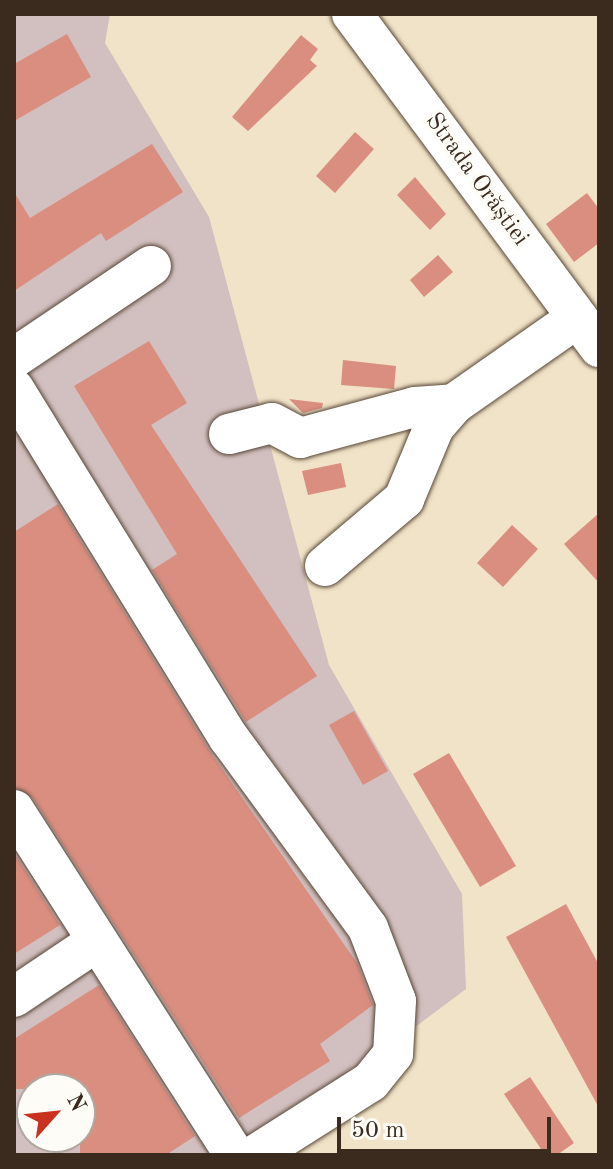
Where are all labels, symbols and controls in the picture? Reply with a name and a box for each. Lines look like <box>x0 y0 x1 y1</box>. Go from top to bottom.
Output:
street label: Strada Orăștiei <box>418 108 534 252</box>
north arrow <box>16 1073 96 1153</box>
text: N <box>62 1091 89 1115</box>
scale bar <box>341 1101 555 1151</box>
text: 50 m <box>351 1119 405 1143</box>

